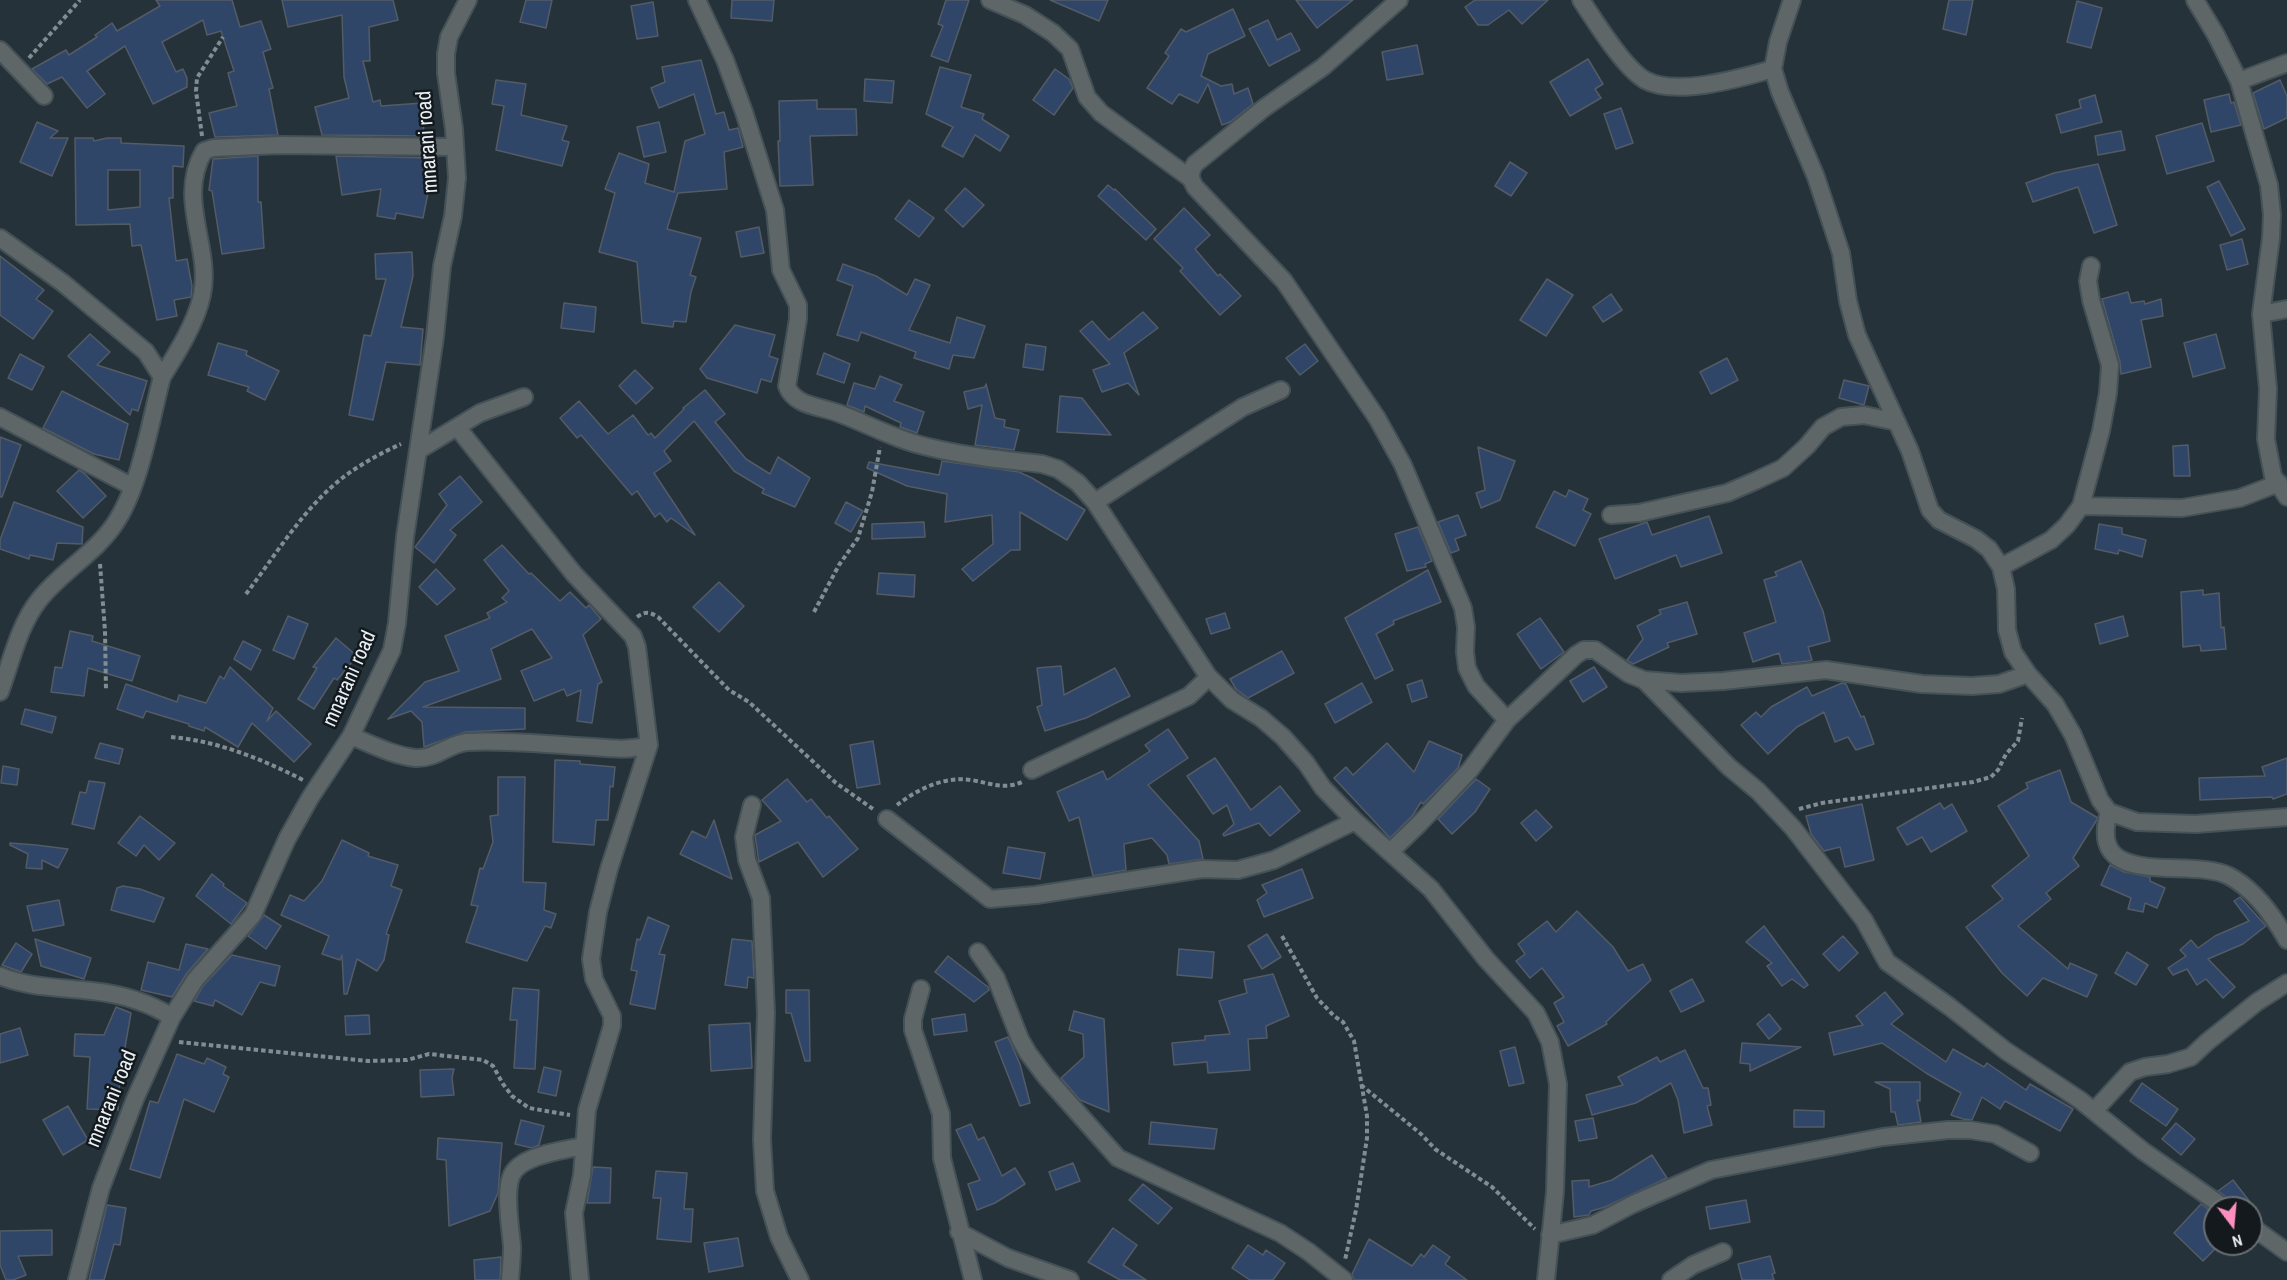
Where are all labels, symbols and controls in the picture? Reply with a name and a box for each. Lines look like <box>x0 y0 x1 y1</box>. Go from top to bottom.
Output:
street label: mnarani road <box>412 90 444 194</box>
street label: mnarani road <box>318 627 382 731</box>
street label: mnarani road <box>81 1047 143 1151</box>
north arrow <box>2203 1196 2263 1256</box>
text: N <box>2230 1229 2245 1253</box>

